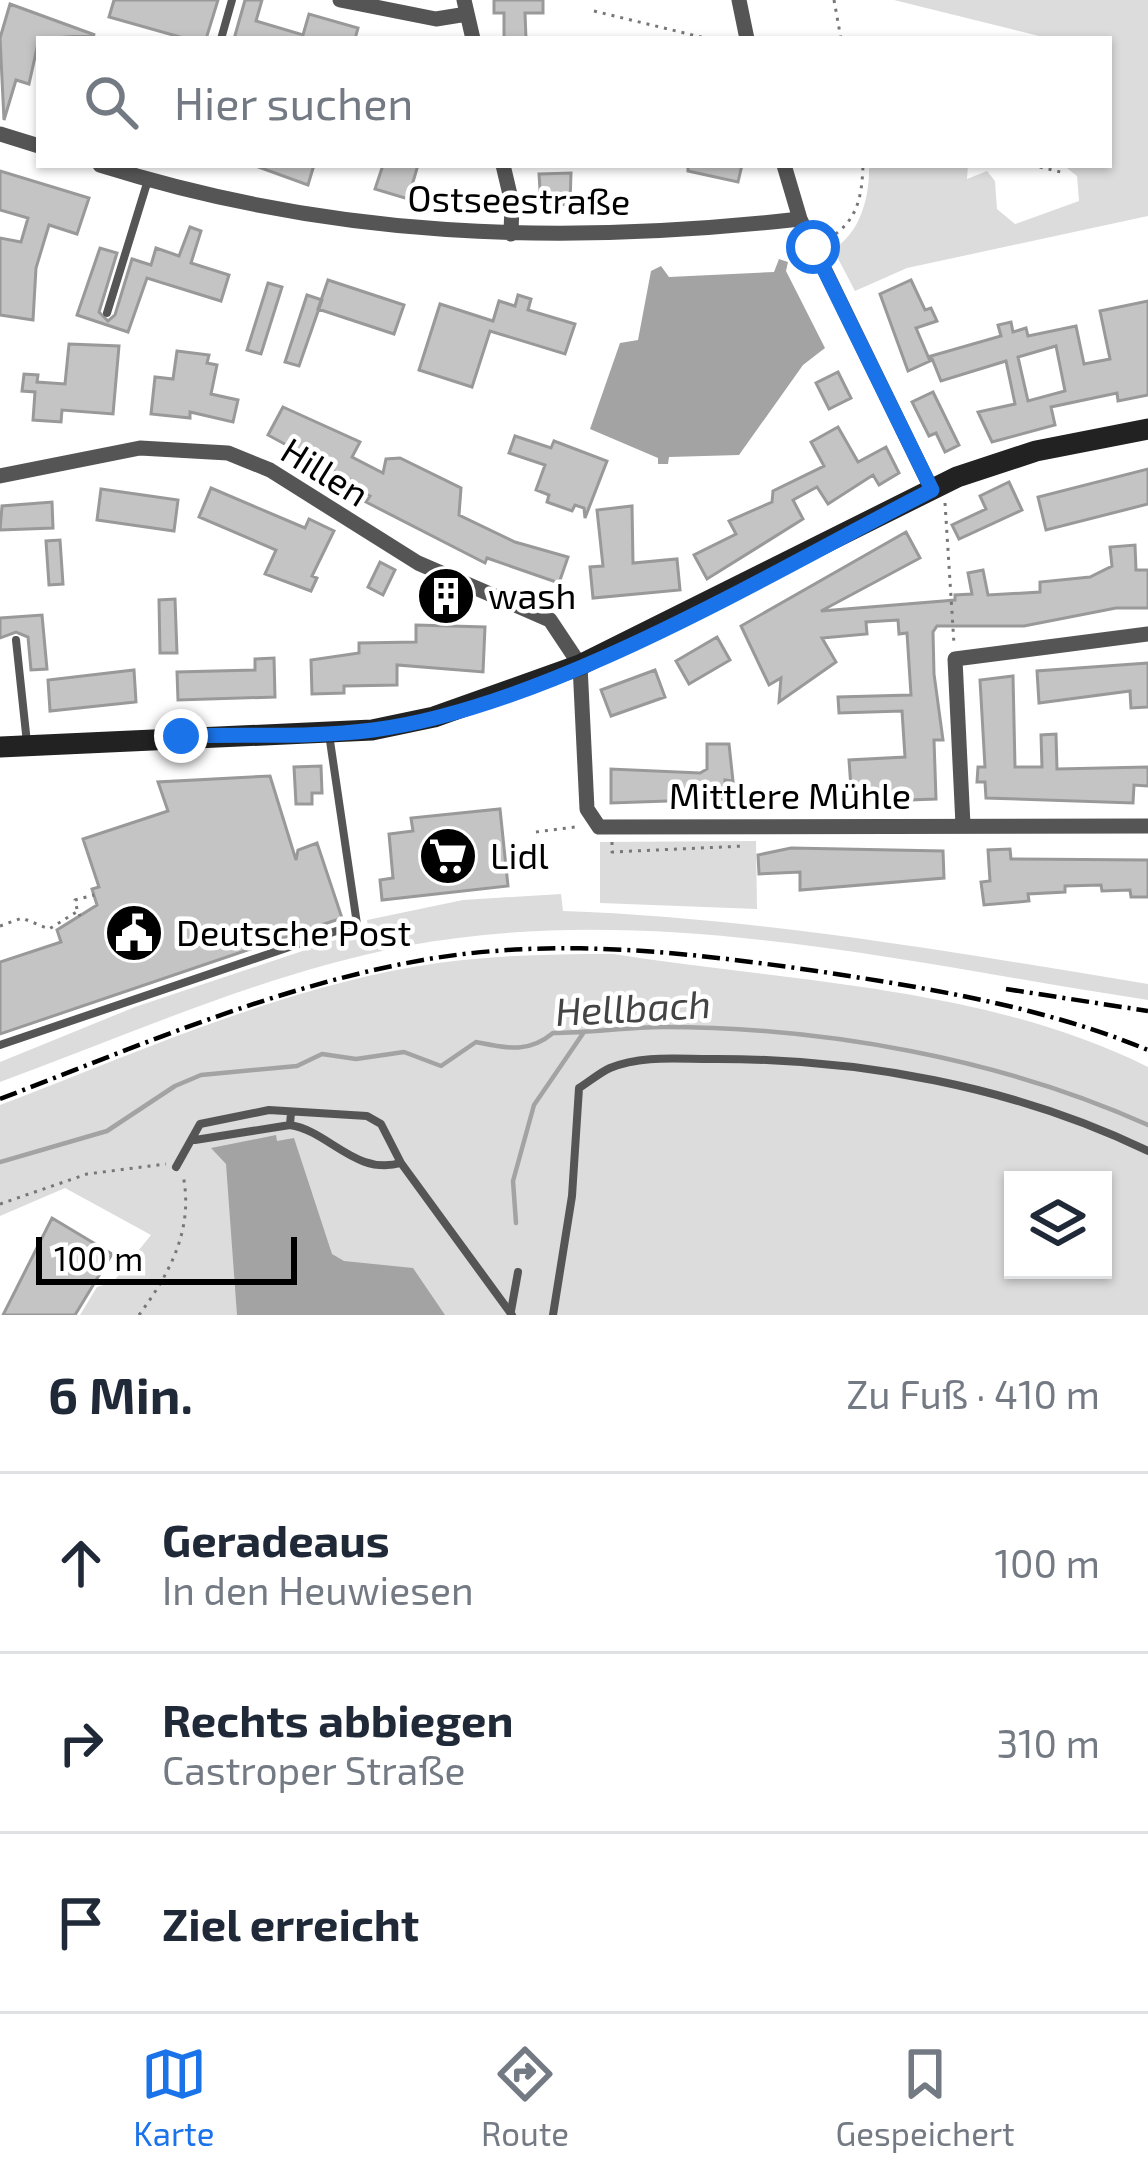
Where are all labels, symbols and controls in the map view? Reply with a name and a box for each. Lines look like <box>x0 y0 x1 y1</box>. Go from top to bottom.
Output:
search box <box>36 36 1112 168</box>
icon: search <box>78 69 144 135</box>
text: Hier suchen <box>174 75 414 129</box>
street label: Ostseestraße <box>407 175 631 222</box>
route start <box>786 220 840 274</box>
street label: Hillen <box>274 427 377 514</box>
building icon: wash <box>415 565 477 627</box>
place label: wash <box>488 573 577 616</box>
route end <box>154 709 208 763</box>
street label: Mittlere Mühle <box>669 773 911 816</box>
supermarket icon: Lidl <box>417 825 479 887</box>
place label: Lidl <box>490 833 549 876</box>
public building icon: Deutsche Post <box>103 902 165 964</box>
place label: Deutsche Post <box>176 910 411 953</box>
water label: Hellbach <box>554 979 712 1034</box>
map controls <box>1004 1171 1112 1279</box>
button: layers <box>1004 1171 1112 1279</box>
scale bar <box>36 1231 297 1284</box>
text: 100 m <box>54 1238 143 1278</box>
text: 6 Min. <box>48 1363 193 1424</box>
text: Zu Fuß · 410 m <box>846 1370 1100 1417</box>
text: Geradeaus <box>162 1512 390 1566</box>
icon: ahead <box>48 1530 114 1596</box>
text: 100 m <box>995 1539 1100 1586</box>
text: In den Heuwiesen <box>162 1566 474 1613</box>
text: Rechts abbiegen <box>162 1692 514 1746</box>
icon: right <box>48 1710 114 1776</box>
text: 310 m <box>996 1719 1100 1766</box>
text: Castroper Straße <box>162 1746 466 1793</box>
icon: arrive <box>48 1890 114 1956</box>
text: Ziel erreicht <box>162 1896 419 1950</box>
tab: Karte <box>133 2041 214 2153</box>
tab: Route <box>481 2041 569 2153</box>
tab: Gespeichert <box>836 2041 1015 2153</box>

